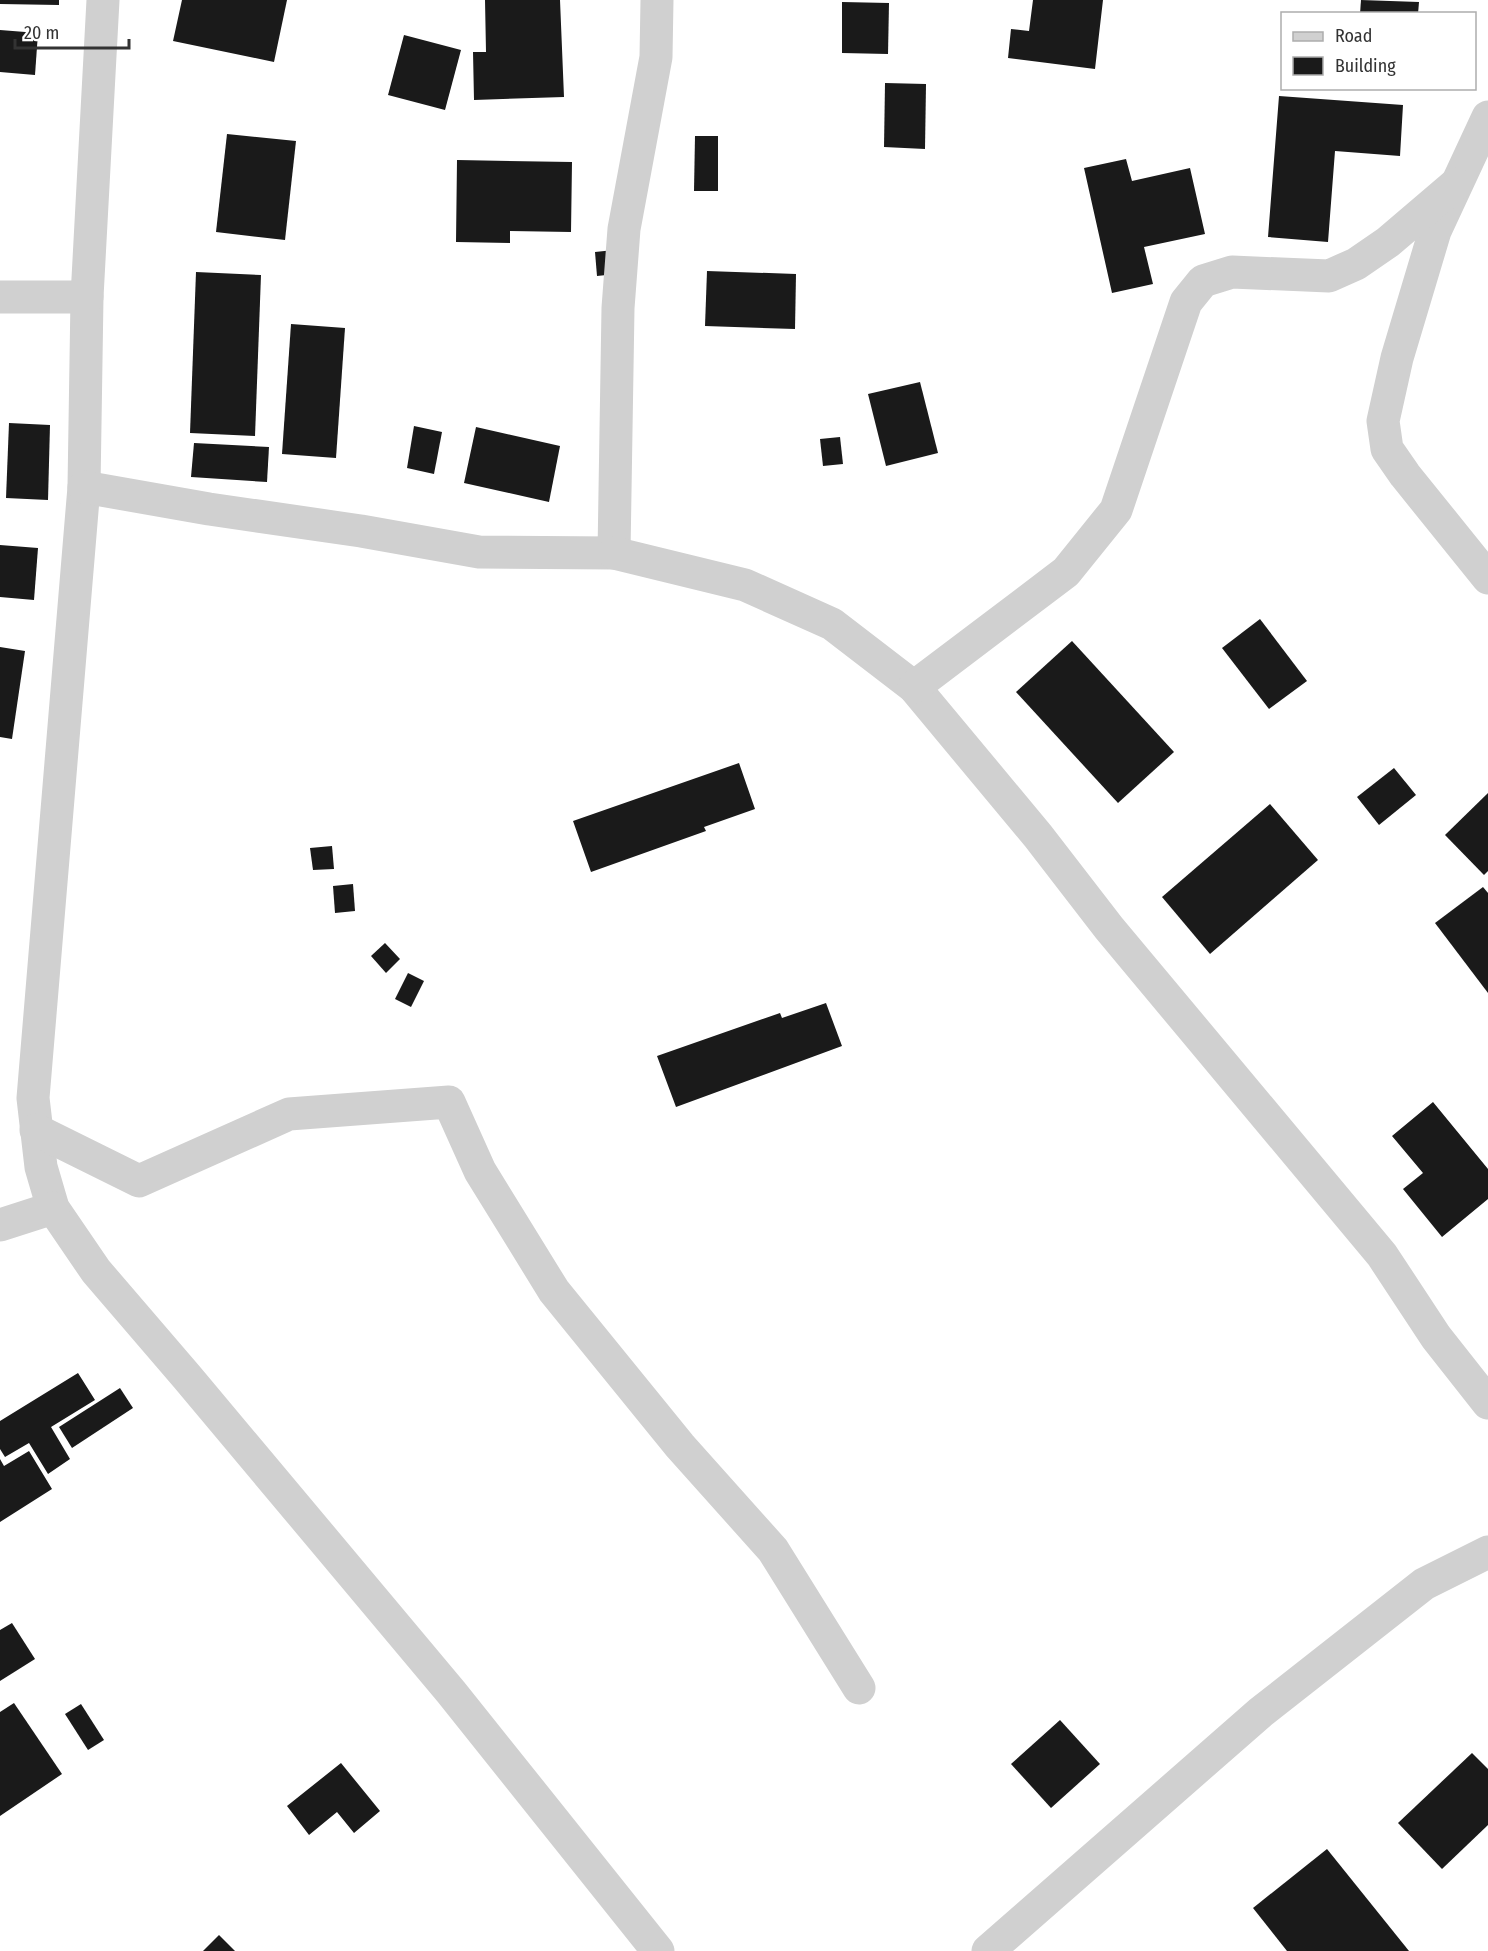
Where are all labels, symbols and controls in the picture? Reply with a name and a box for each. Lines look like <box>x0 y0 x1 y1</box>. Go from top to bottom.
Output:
scale bar <box>15 12 129 50</box>
legend <box>1281 12 1476 90</box>
text: 20 m <box>24 22 59 44</box>
text: Road <box>1335 25 1372 47</box>
text: Building <box>1335 55 1396 77</box>

